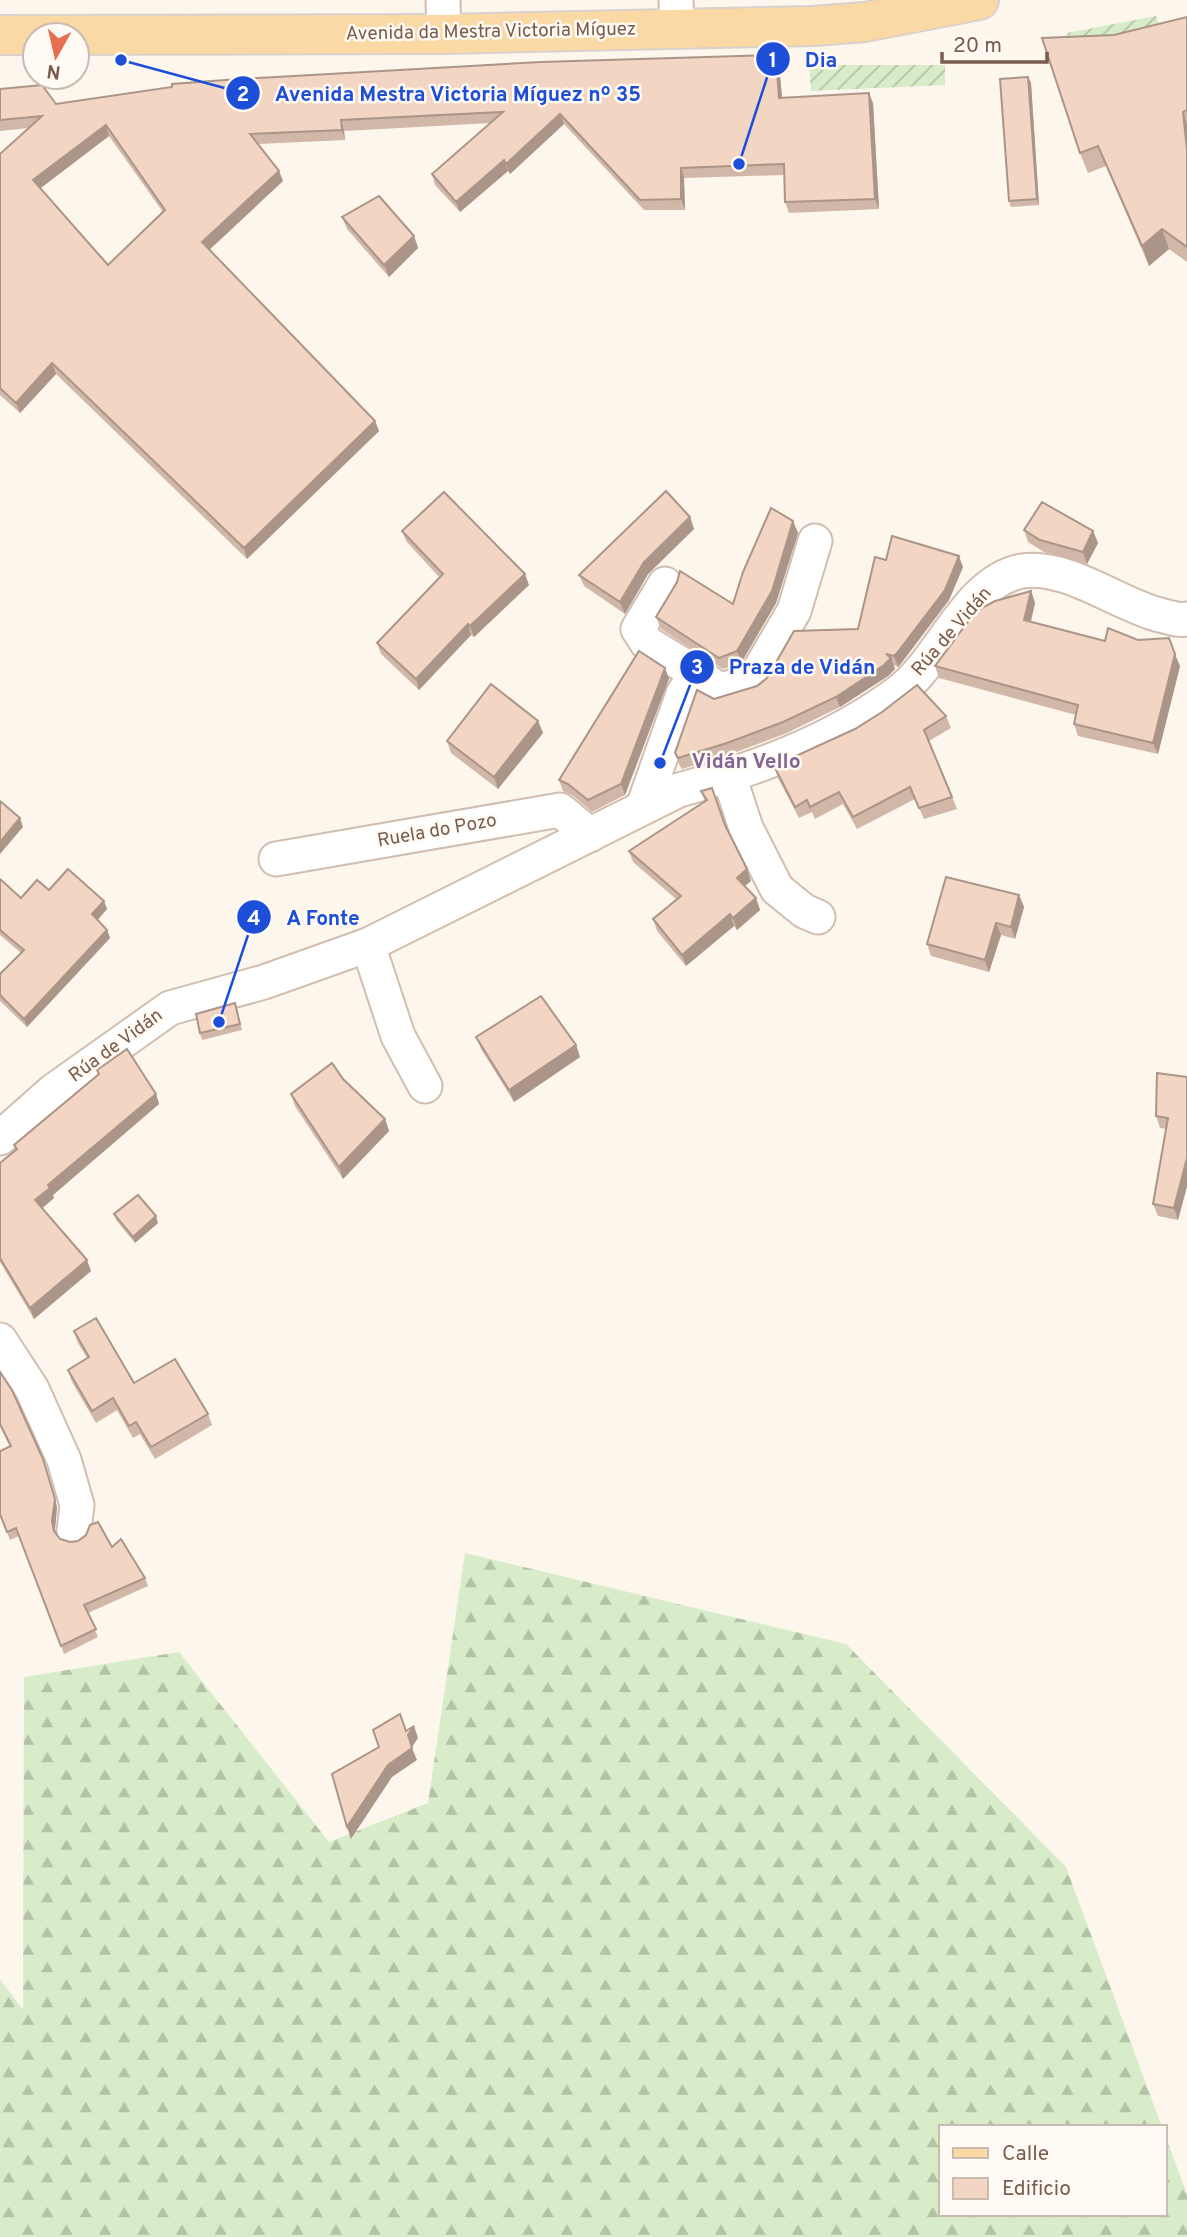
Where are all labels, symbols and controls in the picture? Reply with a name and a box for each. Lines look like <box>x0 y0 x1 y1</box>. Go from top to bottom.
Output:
street label: Avenida da Mestra Victoria Míguez <box>346 17 636 47</box>
north arrow <box>21 21 91 91</box>
scale bar <box>942 21 1047 65</box>
text: 20 m <box>953 33 1002 60</box>
callout: Dia <box>755 38 851 80</box>
text: 1 <box>769 48 777 75</box>
text: Dia <box>805 48 837 75</box>
text: N <box>45 58 62 84</box>
callout: Avenida Mestra Victoria Míguez nº 35 <box>225 72 655 114</box>
text: 2 <box>237 82 249 109</box>
text: Avenida Mestra Victoria Míguez nº 35 <box>275 82 641 109</box>
street label: Rúa de Vidán <box>907 582 997 682</box>
callout: Praza de Vidán <box>679 646 890 688</box>
text: 3 <box>691 655 703 682</box>
text: Praza de Vidán <box>729 655 875 682</box>
district label: Vidán Vello <box>691 749 801 776</box>
street label: Ruela do Pozo <box>375 809 499 853</box>
callout: A Fonte <box>236 896 374 938</box>
text: 4 <box>247 906 261 933</box>
text: A Fonte <box>286 906 360 933</box>
street label: Rúa de Vidán <box>64 1004 168 1088</box>
legend <box>939 2125 1166 2216</box>
text: Calle <box>1002 2141 1049 2168</box>
text: Edificio <box>1002 2176 1071 2203</box>

